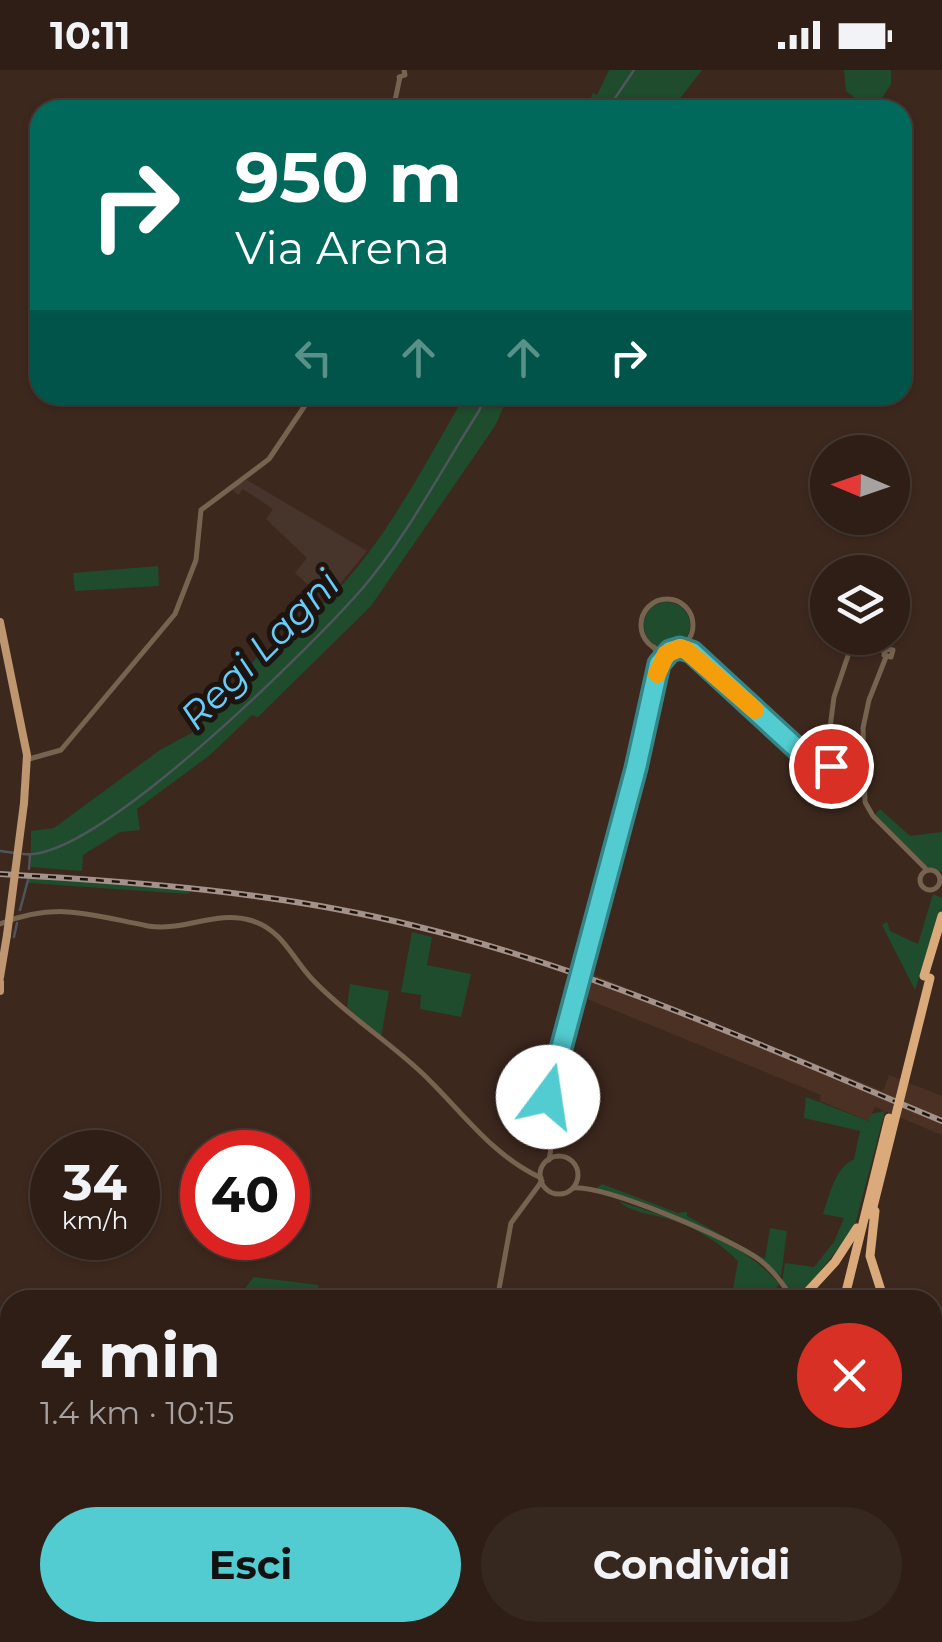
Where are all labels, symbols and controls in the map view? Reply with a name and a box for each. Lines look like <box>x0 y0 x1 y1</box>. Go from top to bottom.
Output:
text: 10:11 <box>50 12 130 59</box>
text: 950 m <box>235 134 462 220</box>
icon: right <box>70 140 200 270</box>
text: Via Arena <box>235 220 450 275</box>
icon: left <box>286 330 341 385</box>
icon: ahead <box>391 330 446 385</box>
icon: ahead <box>496 330 551 385</box>
icon: right <box>601 330 656 385</box>
north arrow <box>810 435 910 535</box>
map controls <box>810 435 910 655</box>
button: layers <box>810 555 910 655</box>
water label: Regi Lagni <box>170 560 350 739</box>
pin <box>789 724 874 809</box>
icon: arrive <box>804 739 859 794</box>
position arrow <box>496 1045 600 1149</box>
speed limit sign: 40 <box>180 1130 310 1260</box>
text: 34 <box>63 1152 127 1213</box>
text: km/h <box>62 1205 128 1235</box>
text: 4 min <box>40 1319 221 1392</box>
button: close <box>797 1323 902 1428</box>
text: 1.4 km · 10:15 <box>40 1393 234 1432</box>
button: Esci <box>40 1507 461 1622</box>
button: Condividi <box>481 1507 902 1622</box>

